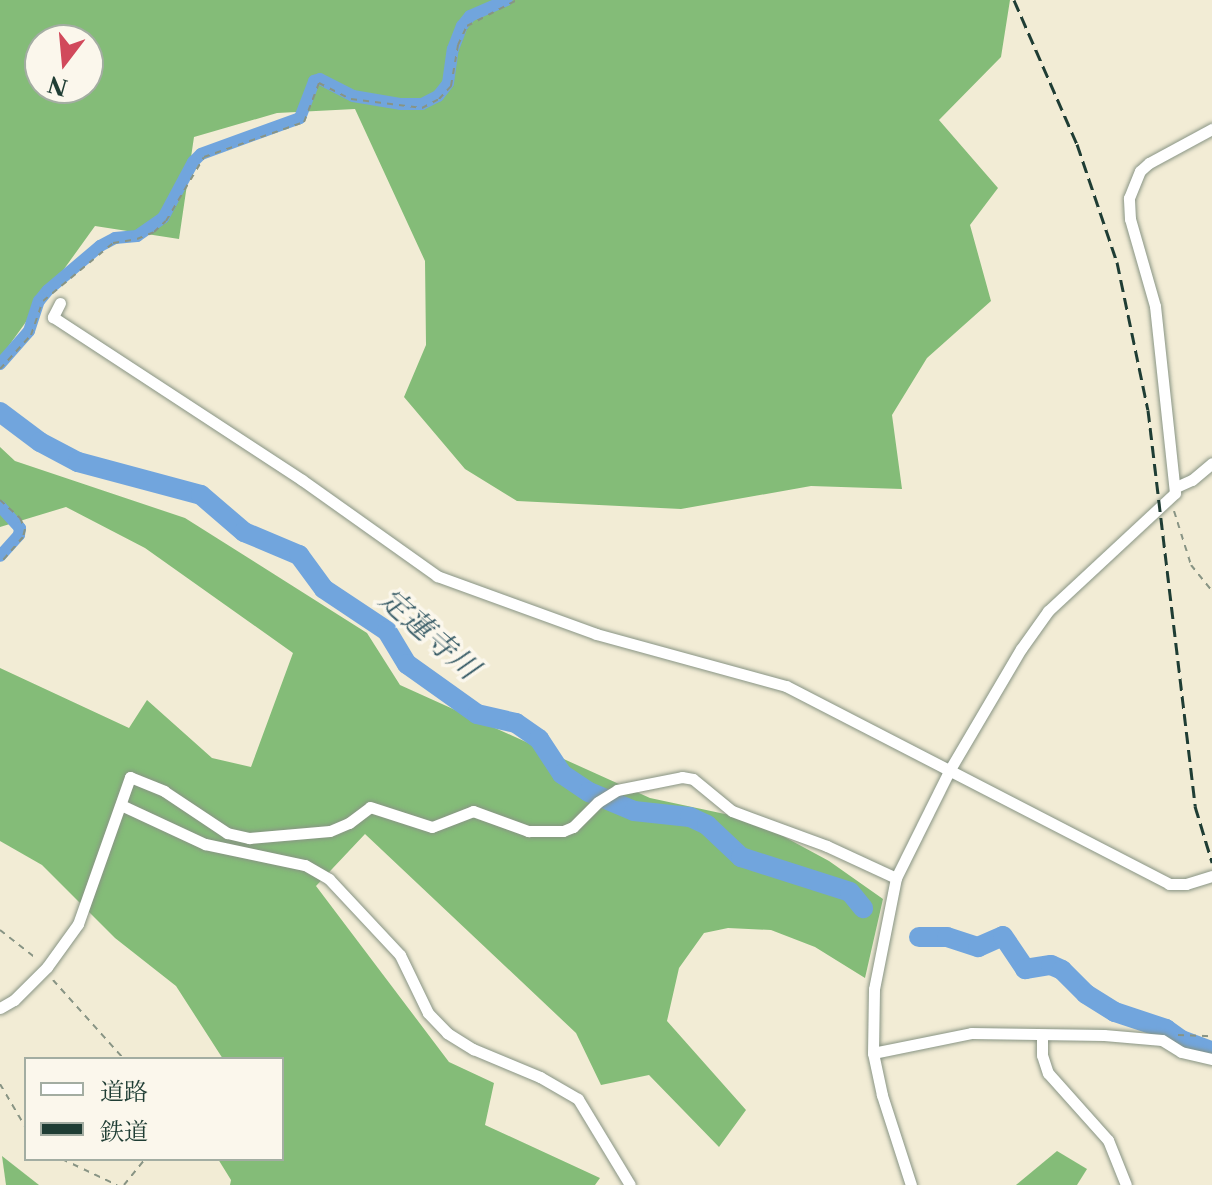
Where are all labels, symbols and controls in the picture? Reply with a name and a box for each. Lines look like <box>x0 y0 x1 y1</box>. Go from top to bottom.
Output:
north arrow <box>24 24 104 104</box>
text: N <box>45 70 71 101</box>
water label: 定蓮寺川 <box>372 581 486 687</box>
legend <box>24 1057 284 1161</box>
text: 道路 <box>100 1077 148 1106</box>
text: 鉄道 <box>100 1117 148 1146</box>

